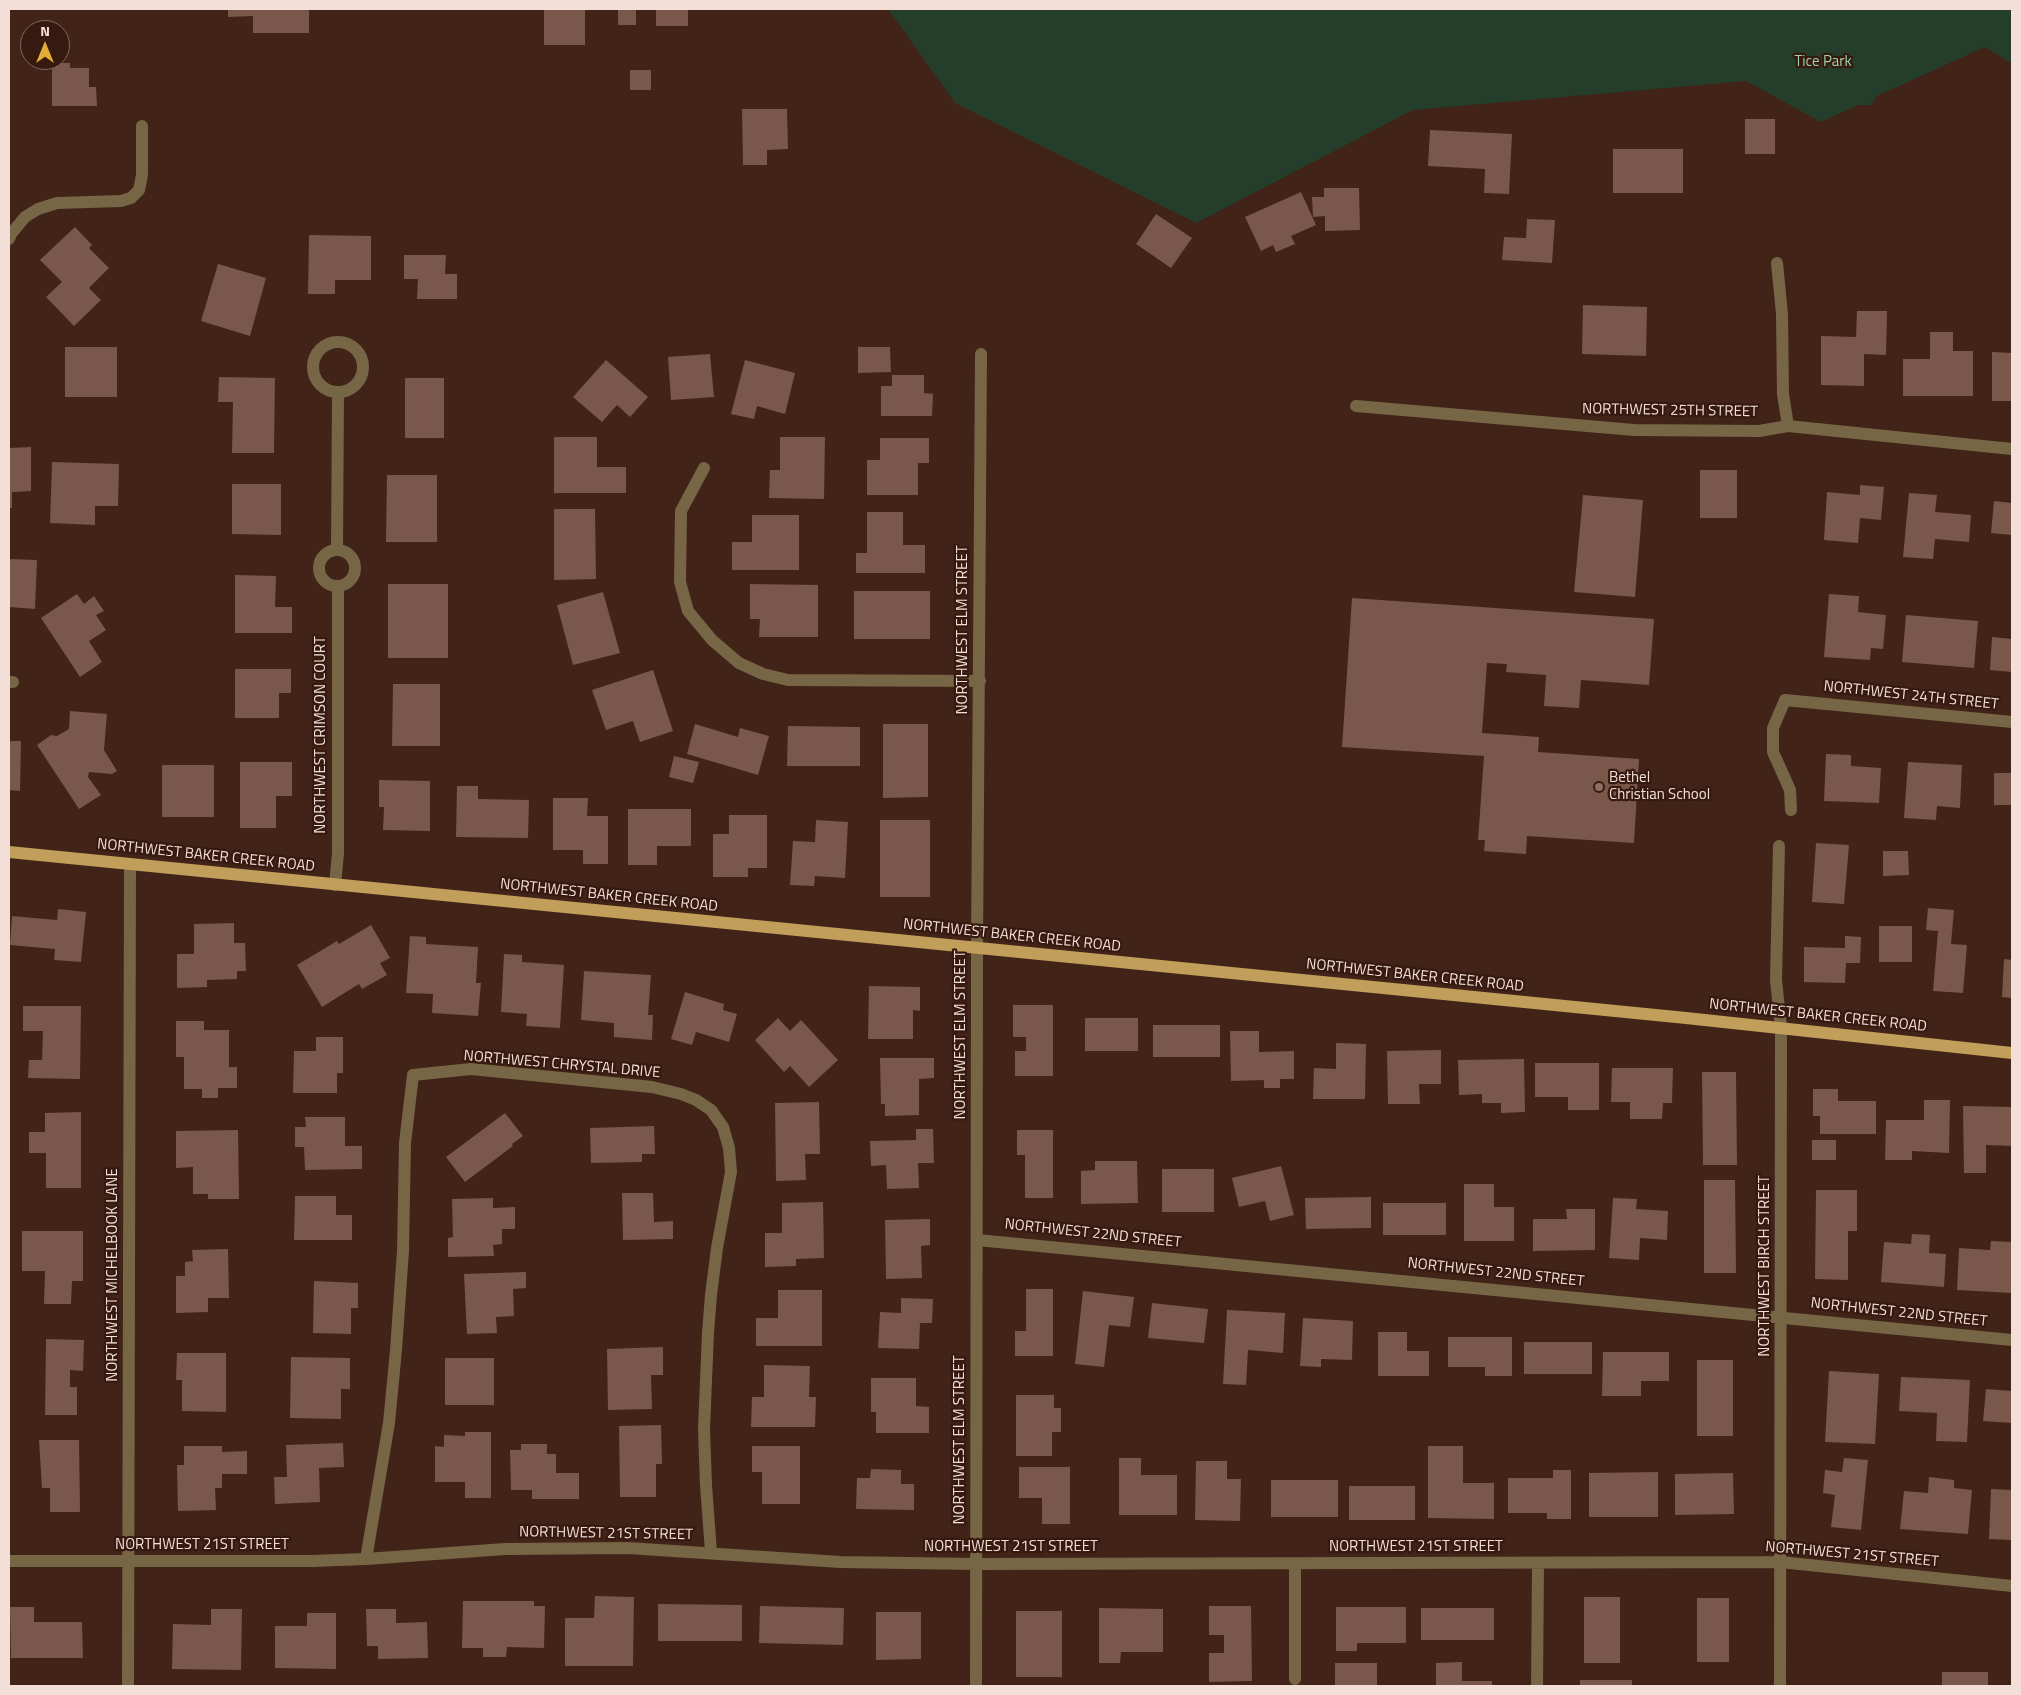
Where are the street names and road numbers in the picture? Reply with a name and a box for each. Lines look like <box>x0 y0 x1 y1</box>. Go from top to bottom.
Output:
street label: NORTHWEST 25TH STREET <box>1582 400 1758 422</box>
street label: NORTHWEST ELM STREET <box>954 545 972 715</box>
street label: NORTHWEST CRIMSON COURT <box>312 636 330 834</box>
street label: NORTHWEST 24TH STREET <box>1823 678 1999 714</box>
street label: NORTHWEST BAKER CREEK ROAD <box>96 836 316 876</box>
street label: NORTHWEST BAKER CREEK ROAD <box>499 876 719 916</box>
street label: NORTHWEST BAKER CREEK ROAD <box>902 916 1122 956</box>
street label: NORTHWEST ELM STREET <box>952 950 970 1120</box>
street label: NORTHWEST BAKER CREEK ROAD <box>1305 956 1525 996</box>
street label: NORTHWEST BAKER CREEK ROAD <box>1708 996 1928 1036</box>
street label: NORTHWEST CHRYSTAL DRIVE <box>463 1047 661 1083</box>
street label: NORTHWEST MICHELBOOK LANE <box>104 1168 122 1382</box>
street label: NORTHWEST BIRCH STREET <box>1756 1175 1774 1357</box>
street label: NORTHWEST 22ND STREET <box>1004 1216 1182 1252</box>
street label: NORTHWEST 22ND STREET <box>1407 1255 1585 1291</box>
street label: NORTHWEST 22ND STREET <box>1810 1295 1988 1331</box>
street label: NORTHWEST ELM STREET <box>951 1355 969 1525</box>
street label: NORTHWEST 21ST STREET <box>519 1523 693 1545</box>
street label: NORTHWEST 21ST STREET <box>115 1536 289 1554</box>
street label: NORTHWEST 21ST STREET <box>924 1538 1098 1556</box>
street label: NORTHWEST 21ST STREET <box>1329 1538 1503 1556</box>
street label: NORTHWEST 21ST STREET <box>1765 1538 1939 1572</box>

